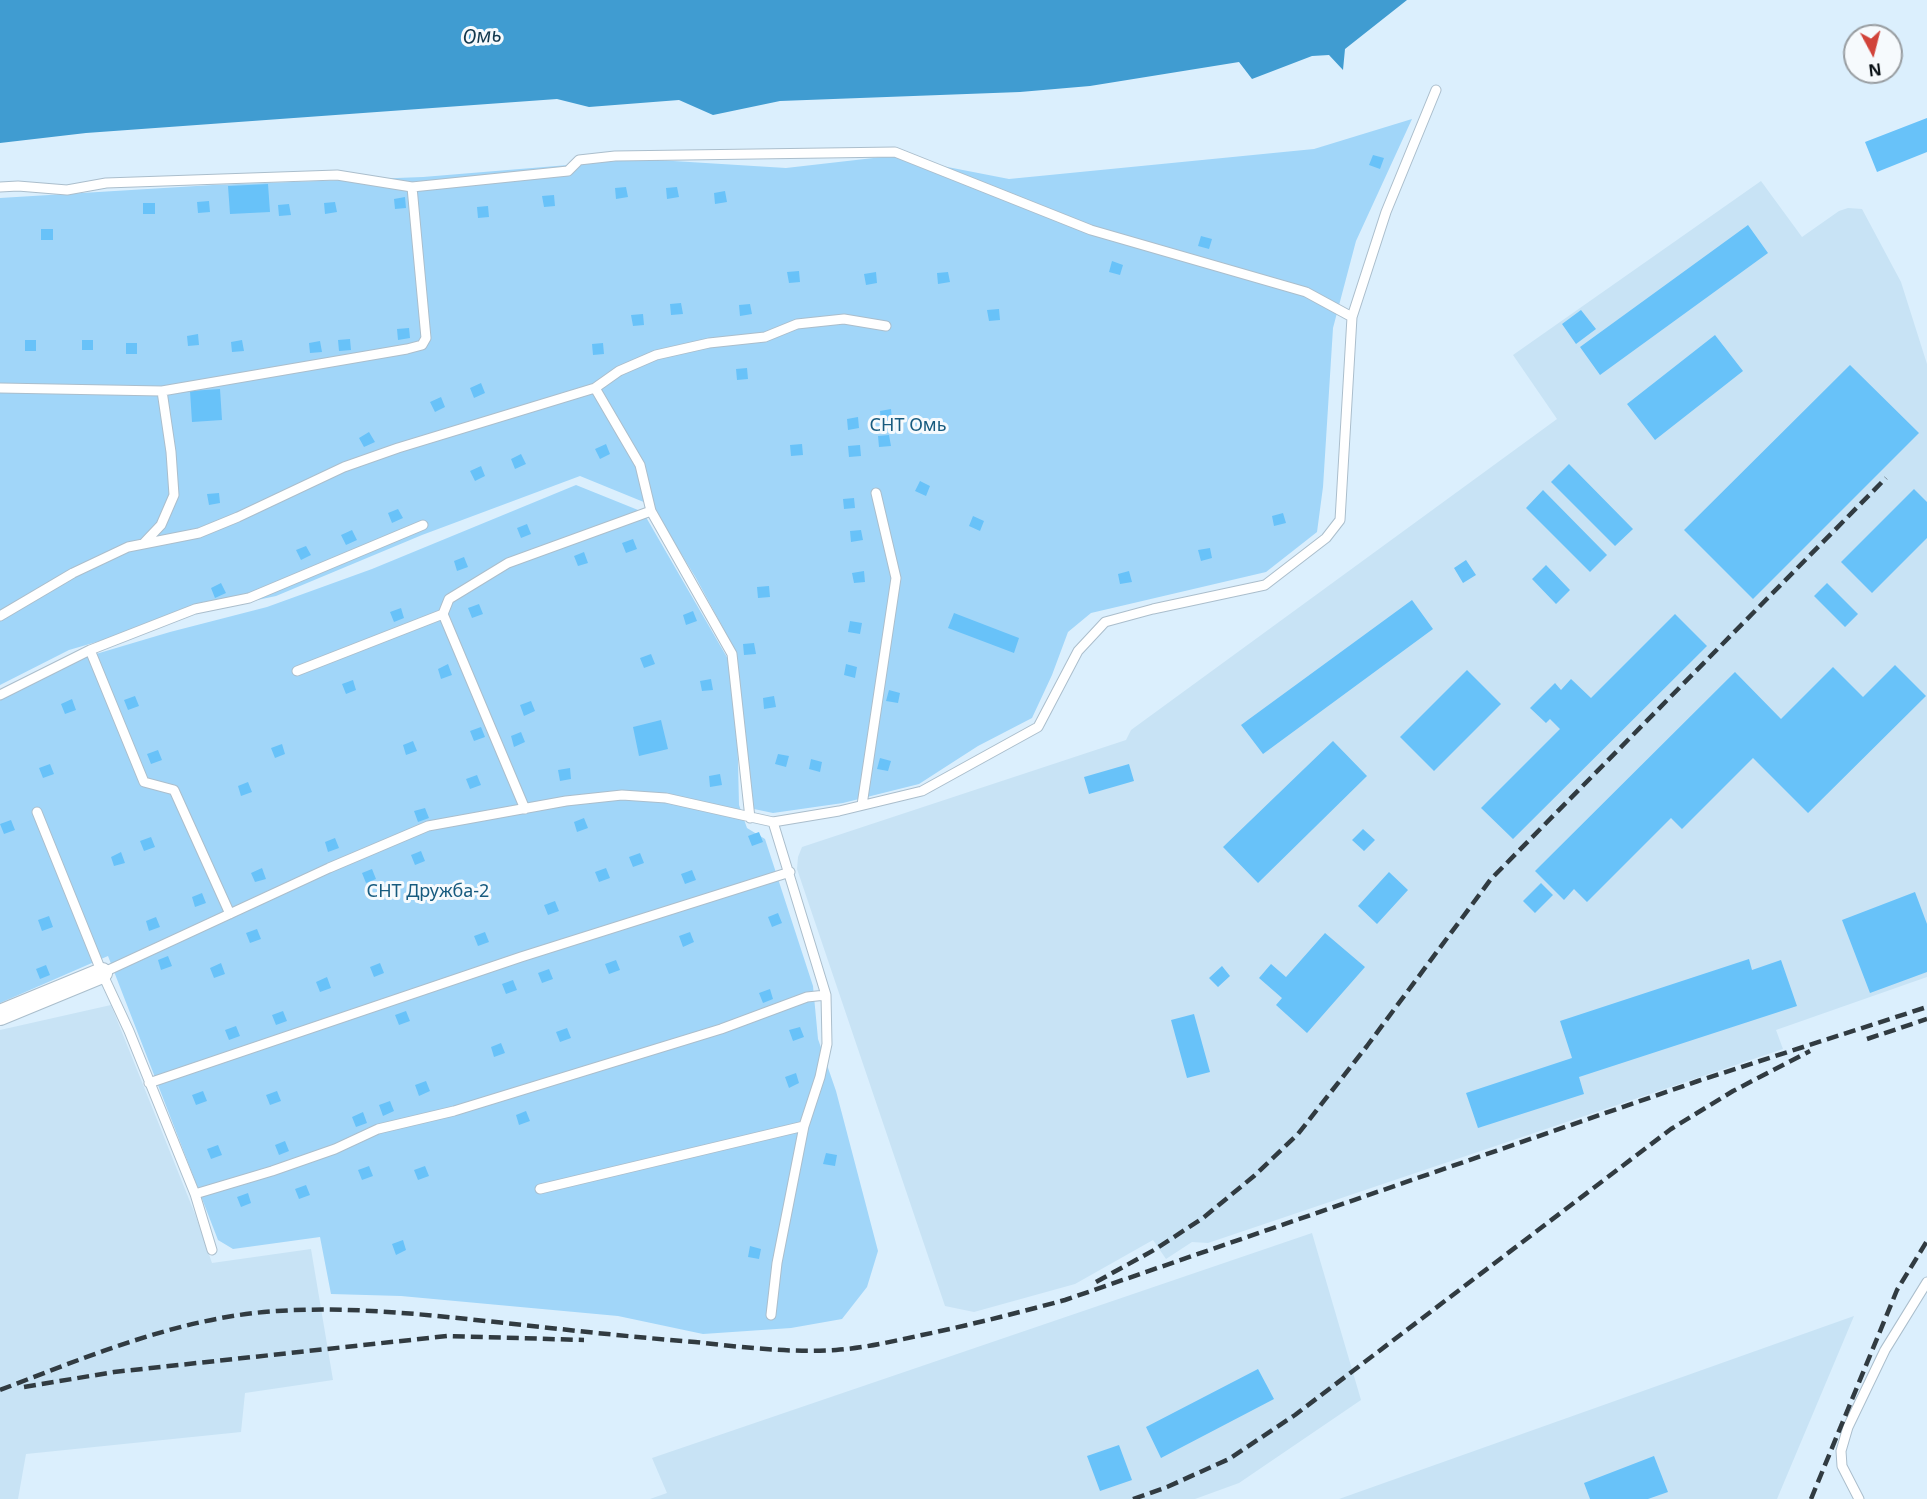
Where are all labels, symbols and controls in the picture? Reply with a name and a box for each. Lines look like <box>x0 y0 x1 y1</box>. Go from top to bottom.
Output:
water label: Омь <box>462 24 502 50</box>
north arrow <box>1843 24 1903 84</box>
text: N <box>1867 58 1883 82</box>
park label: СНТ Омь <box>870 415 946 437</box>
park label: СНТ Дружба-2 <box>367 881 489 903</box>

